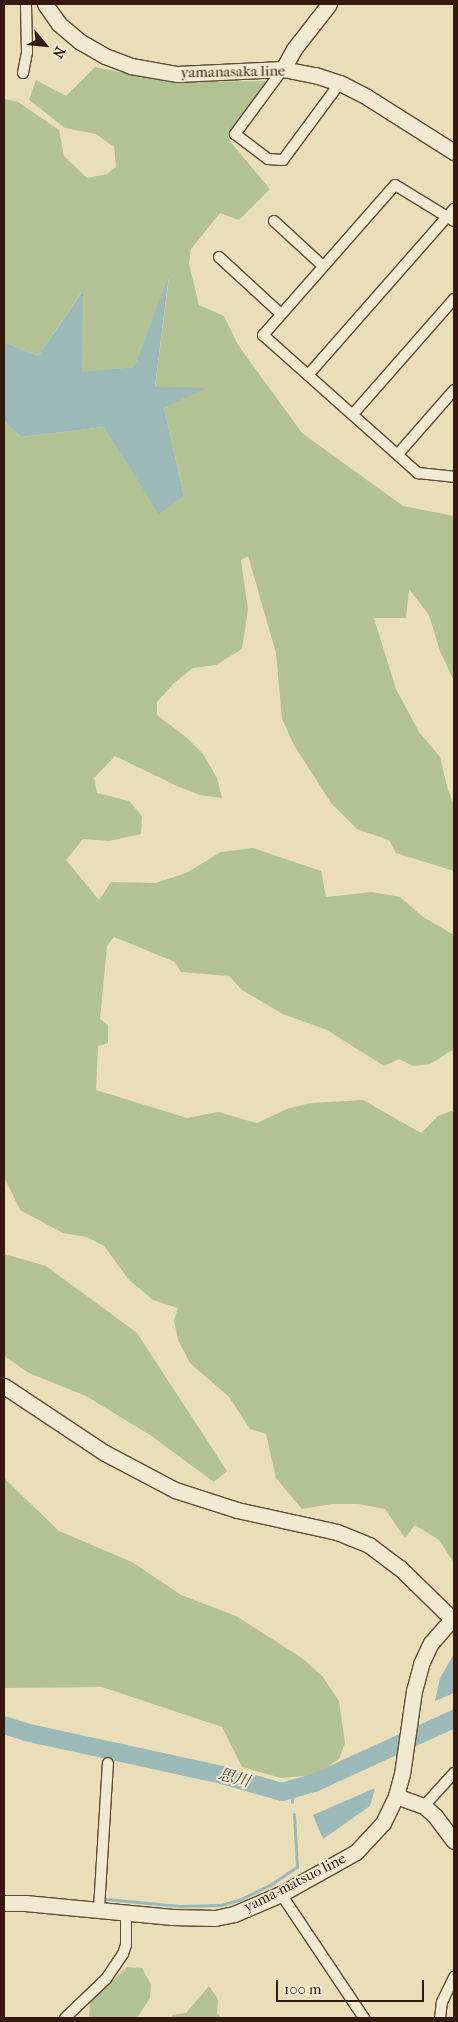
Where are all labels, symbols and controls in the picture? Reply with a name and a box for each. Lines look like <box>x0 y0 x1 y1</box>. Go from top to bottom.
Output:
north arrow <box>20 20 70 70</box>
text: N <box>49 44 69 61</box>
street label: yamanasaka line <box>180 62 286 82</box>
water label: 思川 <box>216 1765 252 1791</box>
street label: yama-matsuo line <box>241 1850 349 1916</box>
scale bar <box>278 1970 426 2002</box>
text: 100 m <box>284 1980 322 1998</box>

